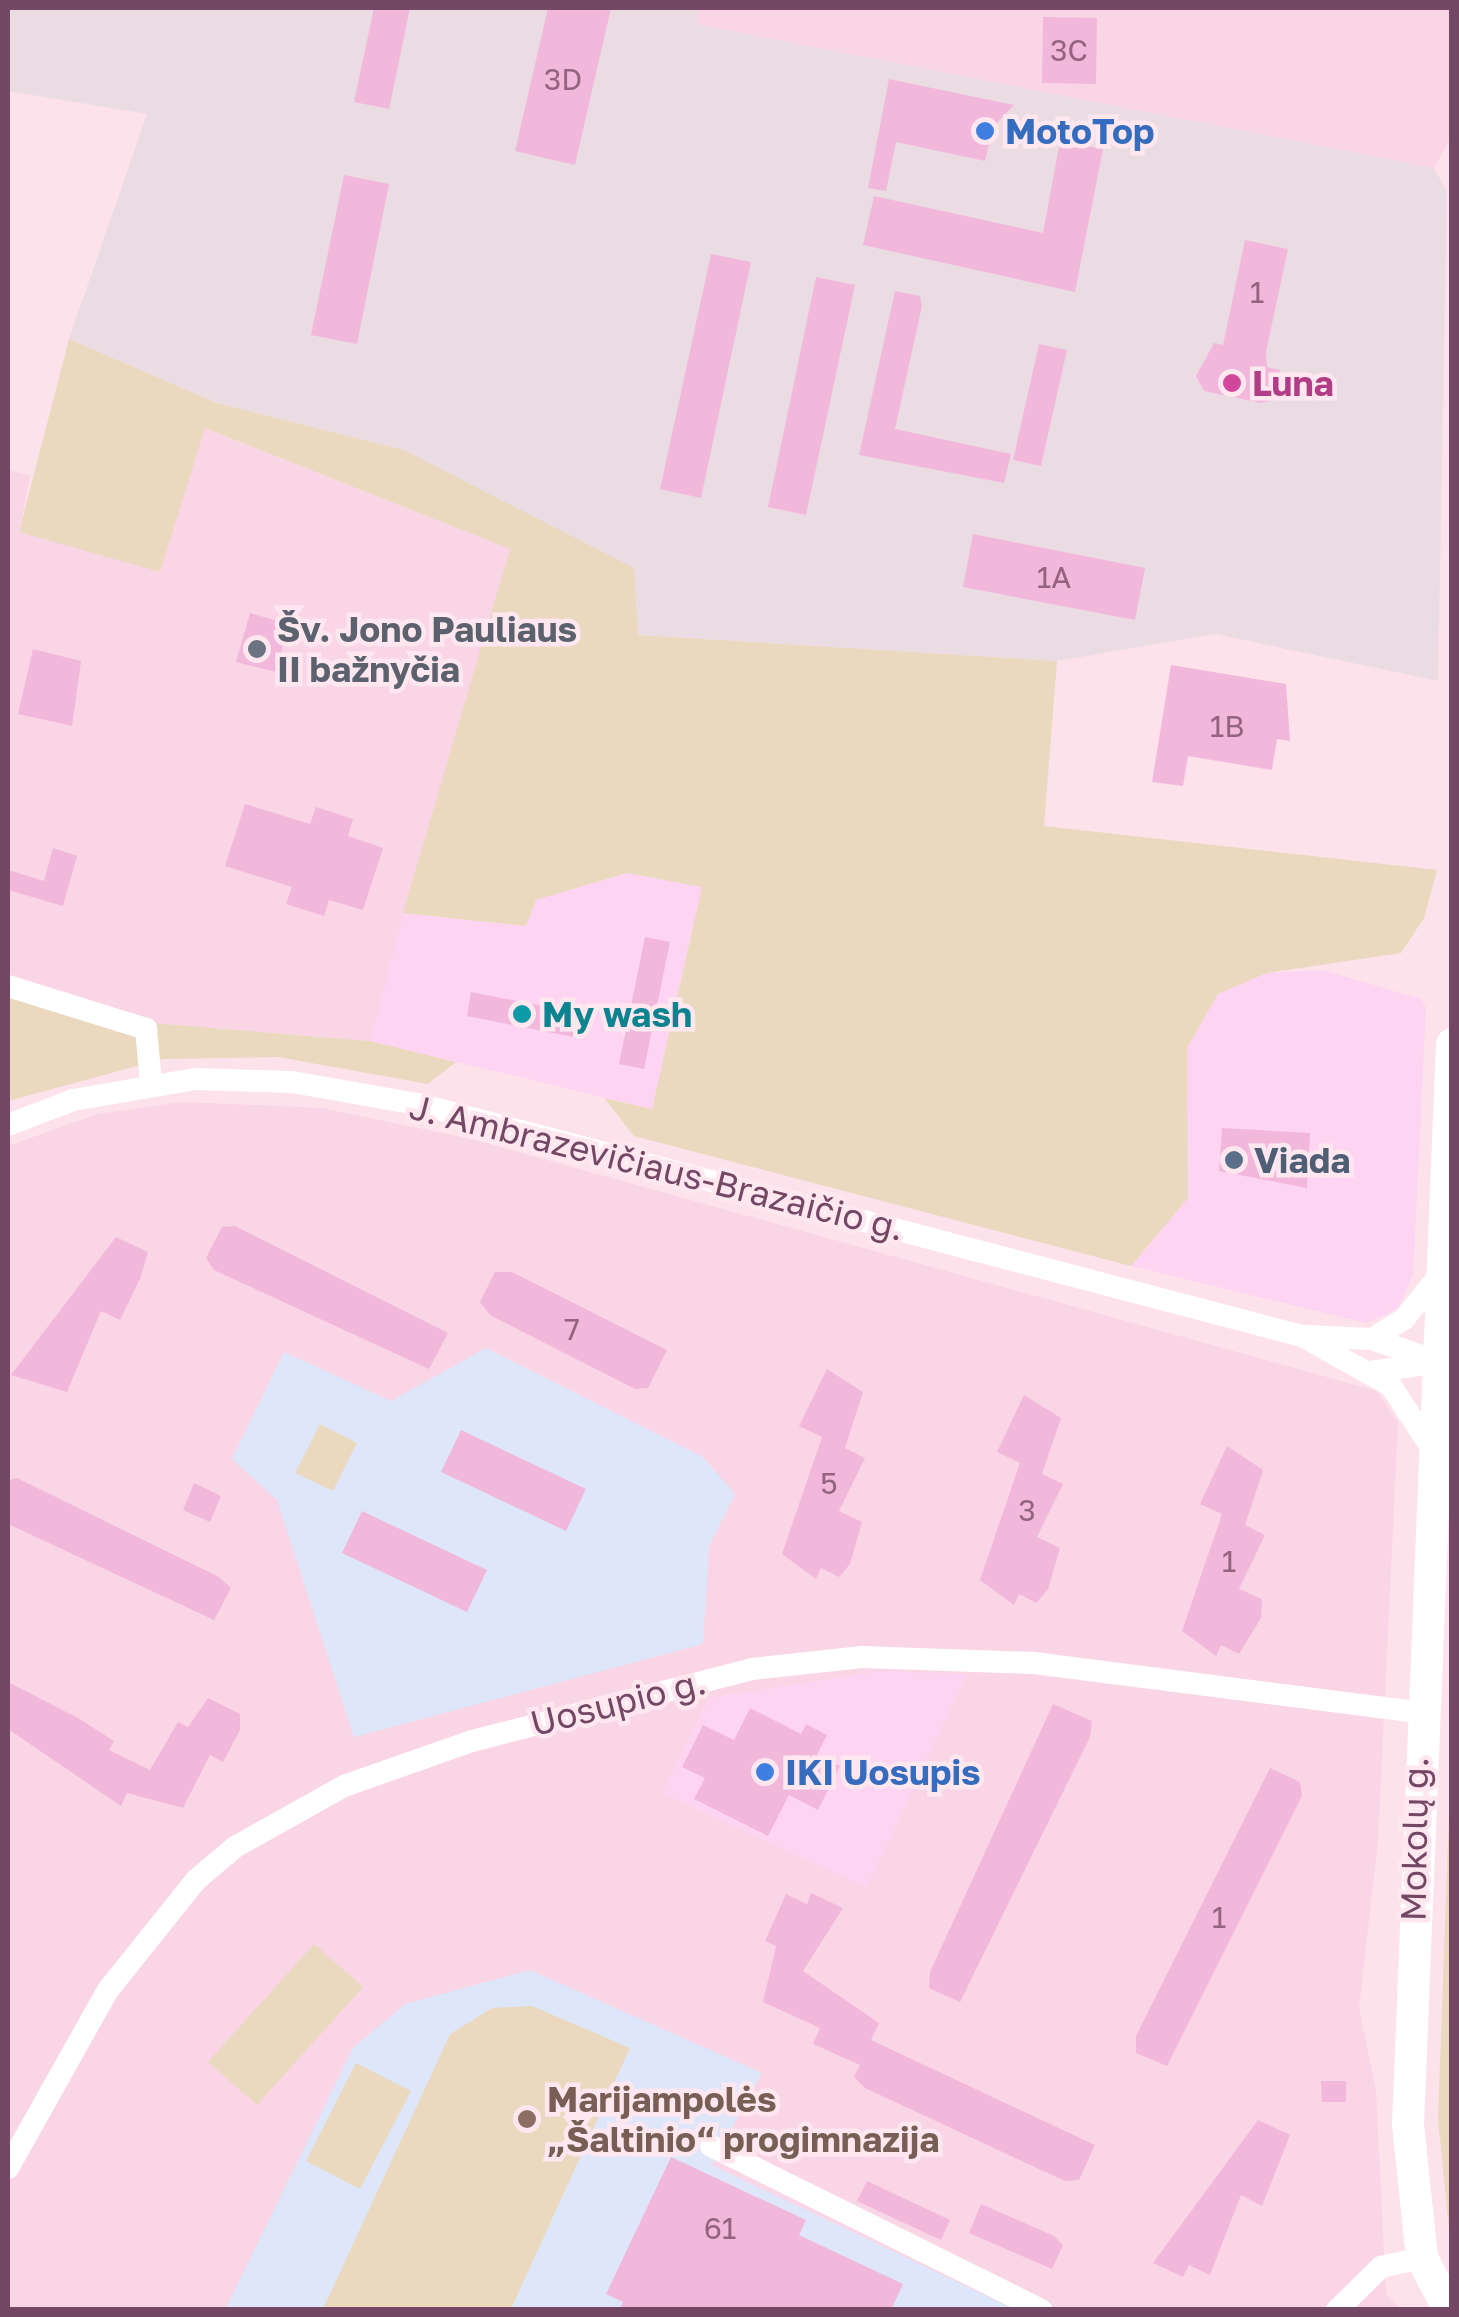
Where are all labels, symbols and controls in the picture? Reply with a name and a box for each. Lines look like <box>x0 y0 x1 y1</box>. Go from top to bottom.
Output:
house number: 3C <box>1050 32 1088 68</box>
house number: 3D <box>544 61 582 97</box>
place label: MotoTop <box>1005 110 1154 152</box>
marker: MotoTop <box>974 120 996 142</box>
house number: 1 <box>1250 274 1264 310</box>
place label: Luna <box>1252 362 1334 404</box>
marker: Luna <box>1221 372 1243 394</box>
house number: 1A <box>1037 559 1071 595</box>
place label: Šv. Jono Pauliaus II bažnyčia <box>277 608 577 690</box>
marker: Šv. Jono Pauliaus II bažnyčia <box>246 638 268 660</box>
house number: 1B <box>1210 708 1244 744</box>
place label: My wash <box>542 993 692 1035</box>
marker: My wash <box>511 1003 533 1025</box>
street label: J. Ambrazevičiaus-Brazaičio g. <box>405 1085 909 1249</box>
place label: Viada <box>1254 1139 1351 1181</box>
marker: Viada <box>1223 1149 1245 1171</box>
house number: 7 <box>564 1311 580 1347</box>
house number: 5 <box>820 1465 838 1501</box>
house number: 3 <box>1018 1492 1036 1528</box>
house number: 1 <box>1222 1543 1236 1579</box>
street label: Uosupio g. <box>526 1660 710 1744</box>
place label: IKI Uosupis <box>785 1751 981 1793</box>
street label: Mokolų g. <box>1392 1756 1436 1922</box>
marker: IKI Uosupis <box>754 1761 776 1783</box>
house number: 1 <box>1212 1899 1226 1935</box>
place label: Marijampolės „Šaltinio“ progimnazija <box>547 2078 940 2160</box>
marker: Marijampolės „Šaltinio“ progimnazija <box>516 2108 538 2130</box>
house number: 61 <box>704 2210 736 2246</box>

